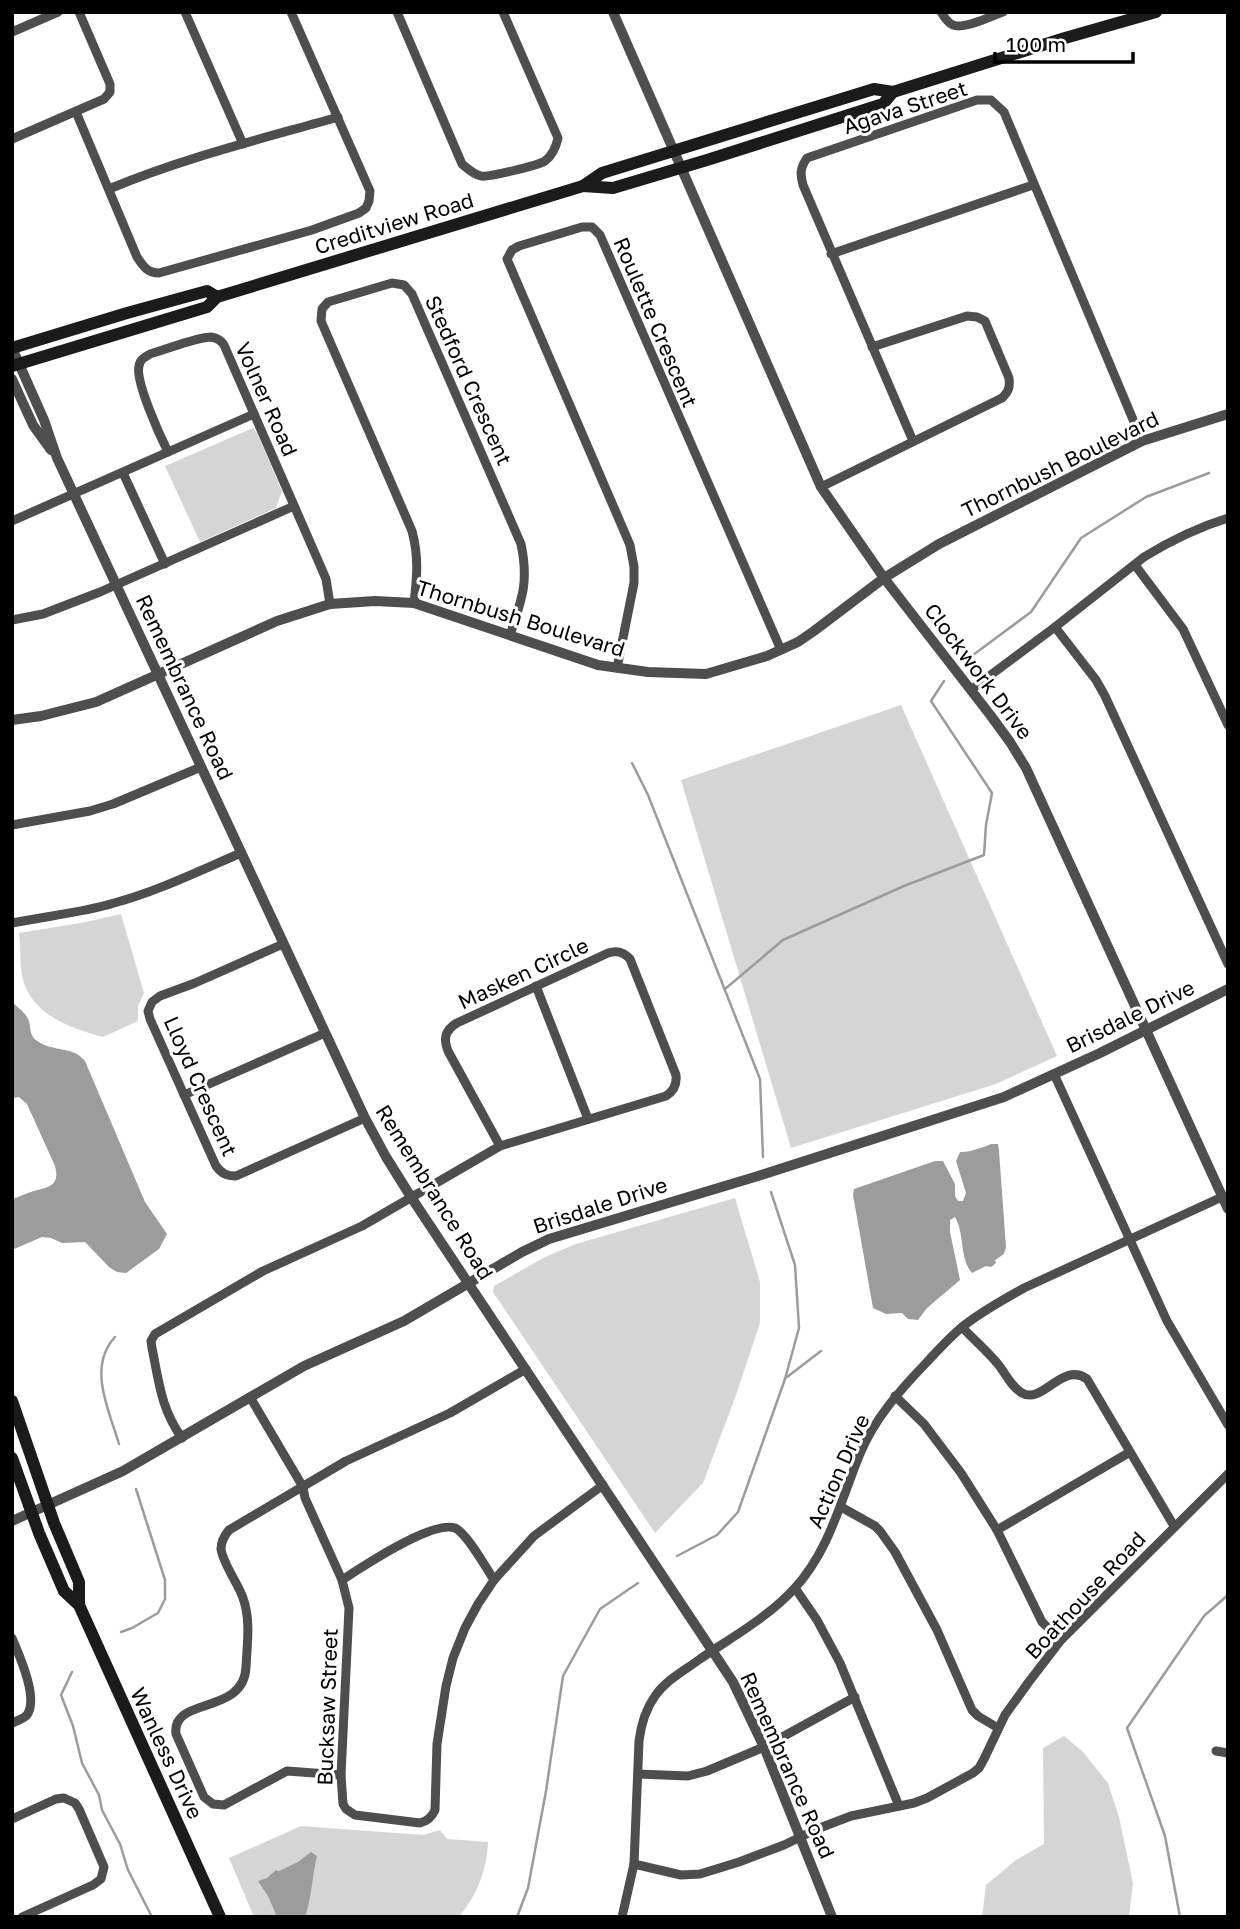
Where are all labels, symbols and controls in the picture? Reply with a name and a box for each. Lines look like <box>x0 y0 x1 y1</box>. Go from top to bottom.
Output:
scale bar <box>995 21 1133 65</box>
text: 100 m <box>1006 31 1066 57</box>
street label: Agava Street <box>840 75 970 139</box>
street label: Creditview Road <box>311 186 477 260</box>
street label: Roulette Crescent <box>608 233 704 411</box>
street label: Stedford Crescent <box>420 291 518 469</box>
street label: Volner Road <box>230 338 304 460</box>
street label: Thornbush Boulevard <box>957 405 1163 523</box>
street label: Thornbush Boulevard <box>414 574 628 662</box>
street label: Remembrance Road <box>131 590 239 784</box>
street label: Clockwork Drive <box>919 598 1039 744</box>
street label: Masken Circle <box>454 931 592 1015</box>
street label: Brisdale Drive <box>1061 974 1199 1058</box>
street label: Lloyd Crescent <box>159 1012 243 1160</box>
street label: Remembrance Road <box>371 1100 499 1284</box>
street label: Brisdale Drive <box>530 1171 670 1239</box>
street label: Action Drive <box>801 1410 875 1532</box>
street label: Boathouse Road <box>1019 1526 1151 1664</box>
street label: Bucksaw Street <box>311 1628 343 1786</box>
street label: Remembrance Road <box>735 1668 841 1862</box>
street label: Wanless Drive <box>125 1683 209 1823</box>

